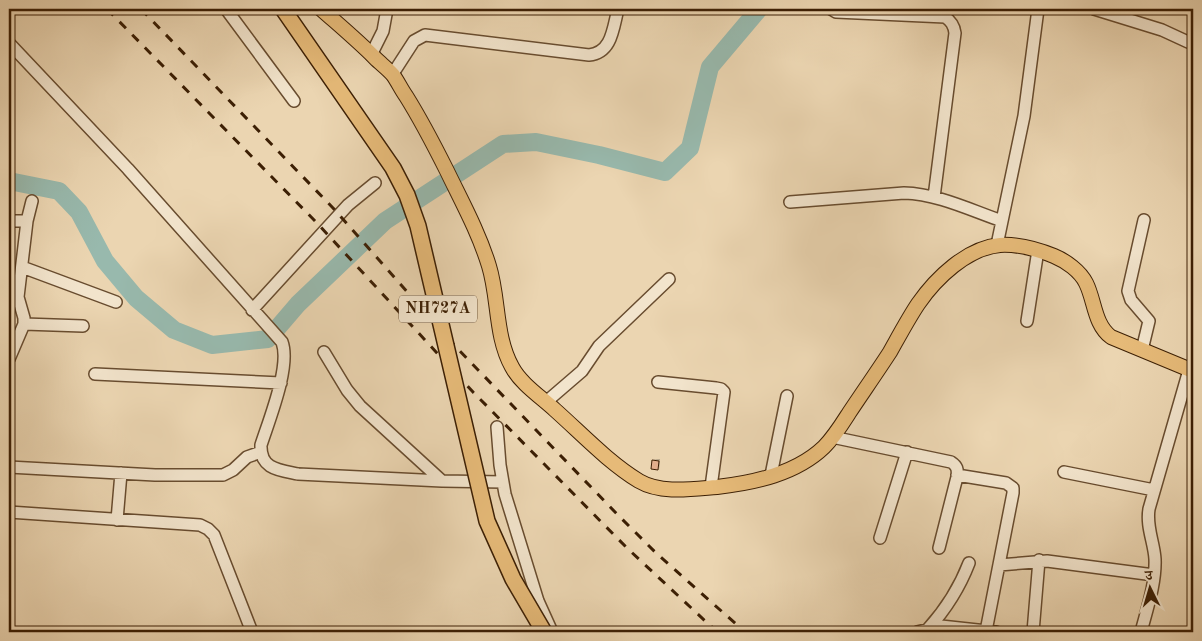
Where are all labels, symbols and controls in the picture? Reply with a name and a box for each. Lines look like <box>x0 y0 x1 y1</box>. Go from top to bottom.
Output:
road number: NH727A <box>399 296 477 322</box>
north arrow <box>1124 564 1174 614</box>
text: उ <box>1144 569 1154 583</box>

